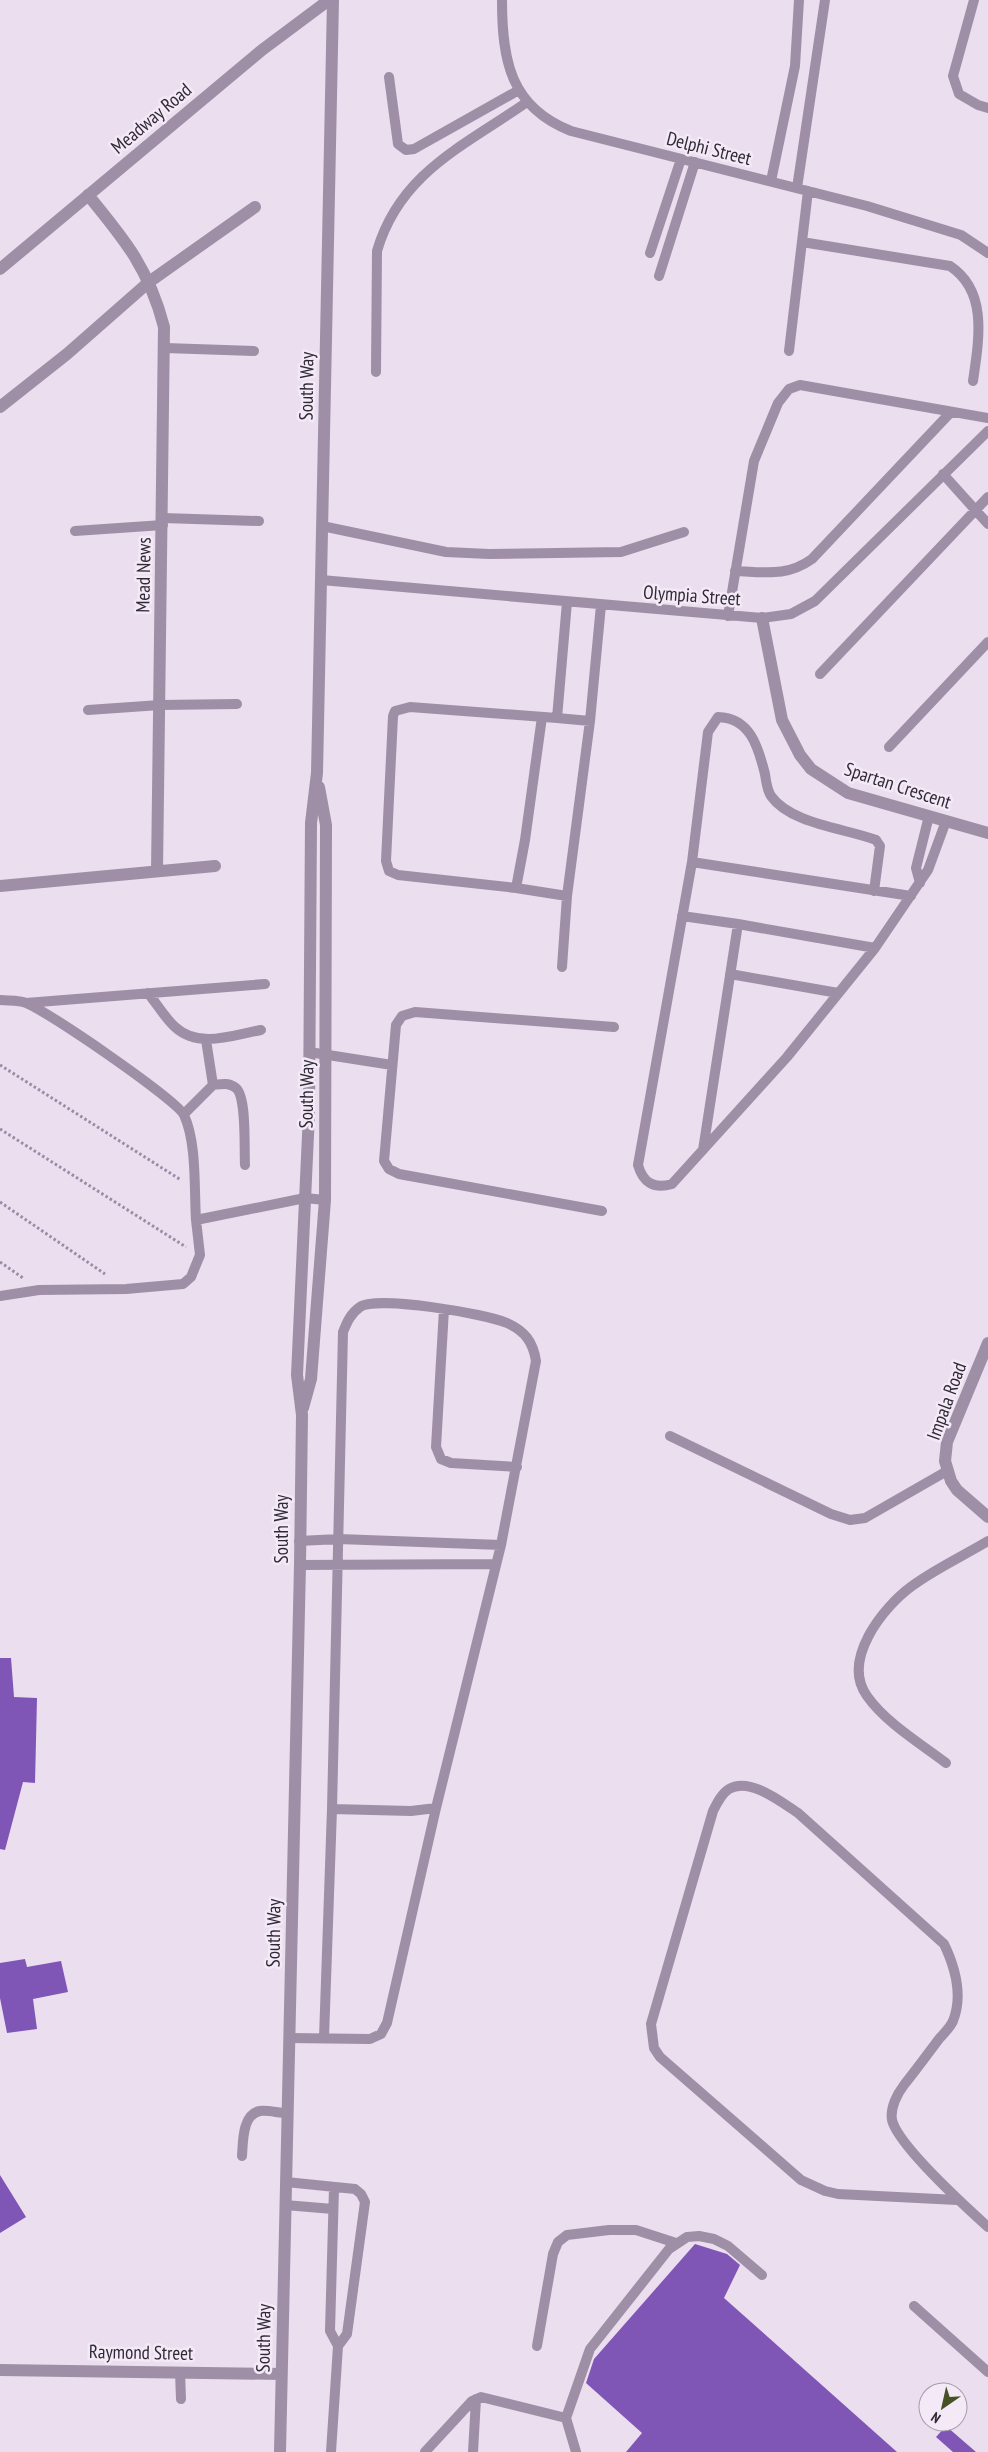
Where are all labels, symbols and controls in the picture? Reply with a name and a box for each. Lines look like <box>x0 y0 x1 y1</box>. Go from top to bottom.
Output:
street label: Meadway Road <box>106 77 196 159</box>
street label: Delphi Street <box>664 126 755 170</box>
street label: South Way <box>293 351 319 421</box>
street label: Mead News <box>130 537 156 613</box>
street label: Olympia Street <box>642 580 742 610</box>
street label: Spartan Crescent <box>842 756 955 814</box>
street label: South Way <box>293 1059 319 1129</box>
street label: Impala Road <box>921 1359 971 1443</box>
street label: South Way <box>269 1494 293 1563</box>
street label: South Way <box>260 1898 286 1968</box>
street label: South Way <box>250 2303 276 2373</box>
street label: Raymond Street <box>89 2339 194 2365</box>
north arrow <box>918 2382 968 2432</box>
text: N <box>928 2408 944 2427</box>

